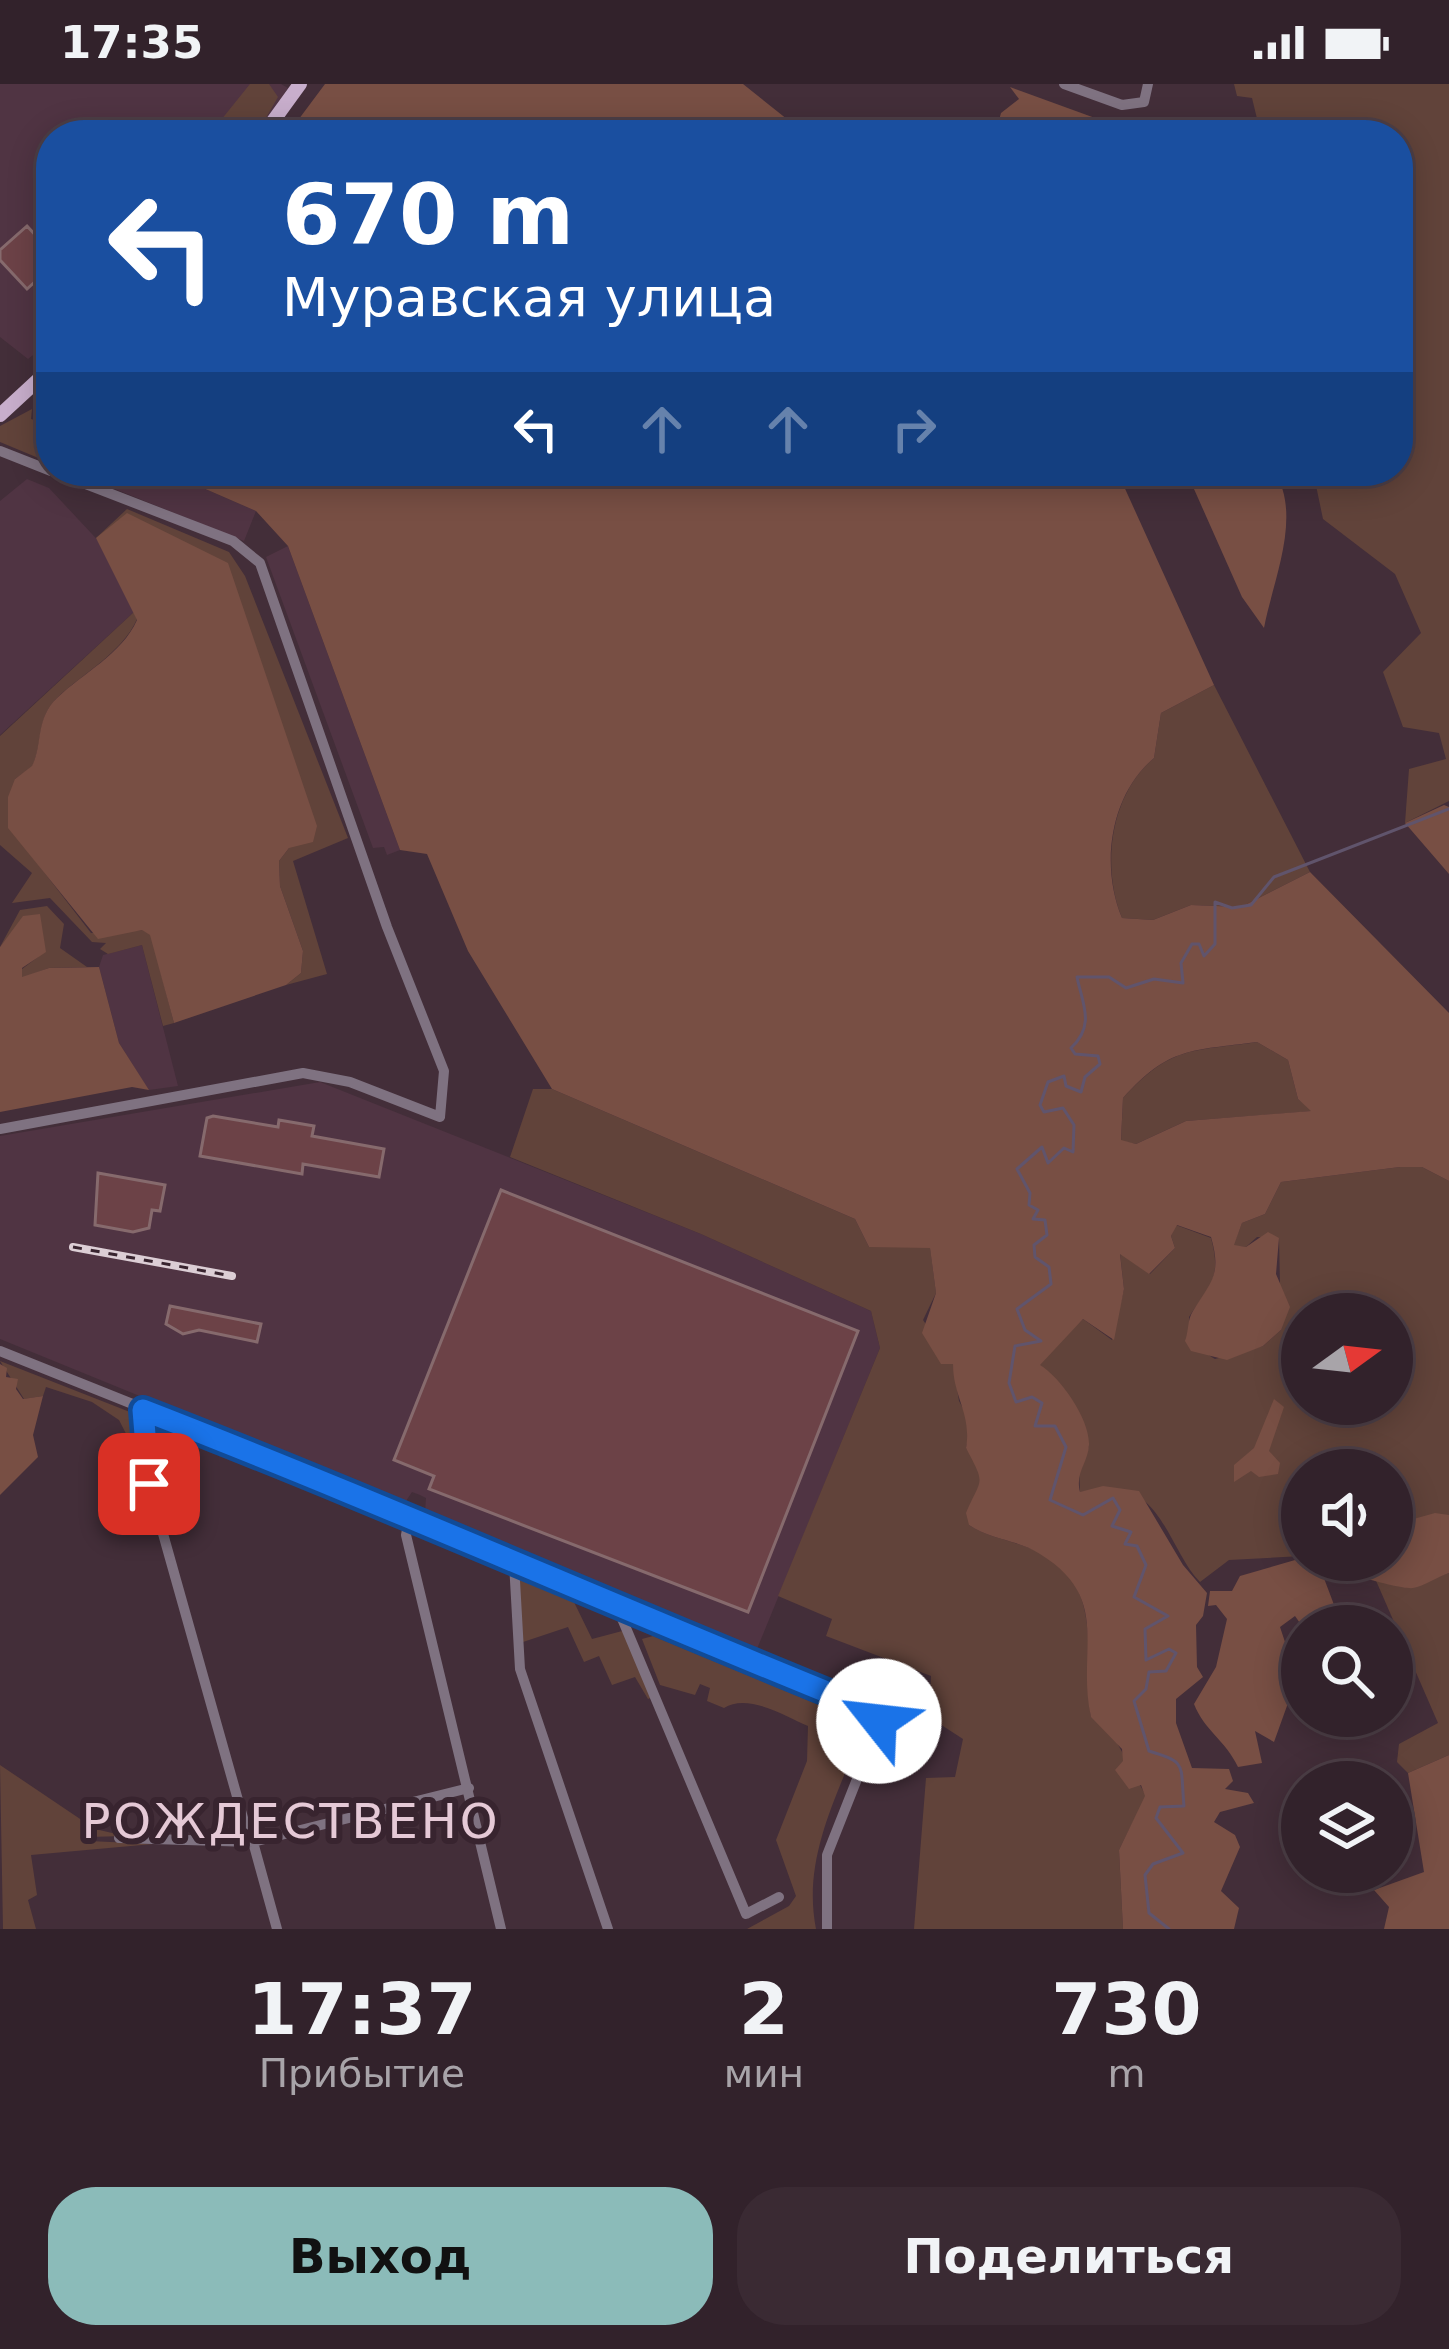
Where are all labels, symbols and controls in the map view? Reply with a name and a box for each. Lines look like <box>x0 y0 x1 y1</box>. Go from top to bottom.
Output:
text: 17:35 <box>60 16 203 69</box>
text: 670 m <box>282 166 574 264</box>
icon: left <box>84 168 240 324</box>
text: Муравская улица <box>282 266 776 329</box>
icon: left <box>503 396 569 462</box>
icon: ahead <box>629 396 695 462</box>
icon: ahead <box>755 396 821 462</box>
icon: right <box>881 396 947 462</box>
north arrow <box>1281 1293 1413 1425</box>
map controls <box>1281 1293 1413 1893</box>
pin <box>98 1433 200 1535</box>
button: sound <box>1281 1449 1413 1581</box>
icon: arrive <box>116 1451 182 1517</box>
button: search <box>1281 1605 1413 1737</box>
position arrow <box>816 1658 942 1784</box>
button: layers <box>1281 1761 1413 1893</box>
district label: РОЖДЕСТВЕНО <box>81 1793 501 1849</box>
text: 17:37 <box>247 1967 476 2051</box>
text: 2 <box>739 1967 789 2051</box>
text: 730 <box>1051 1967 1202 2051</box>
text: Прибытие <box>259 2051 465 2096</box>
text: мин <box>724 2051 804 2096</box>
text: m <box>1108 2051 1146 2096</box>
button: Выход <box>48 2187 713 2325</box>
button: Поделиться <box>737 2187 1401 2325</box>

